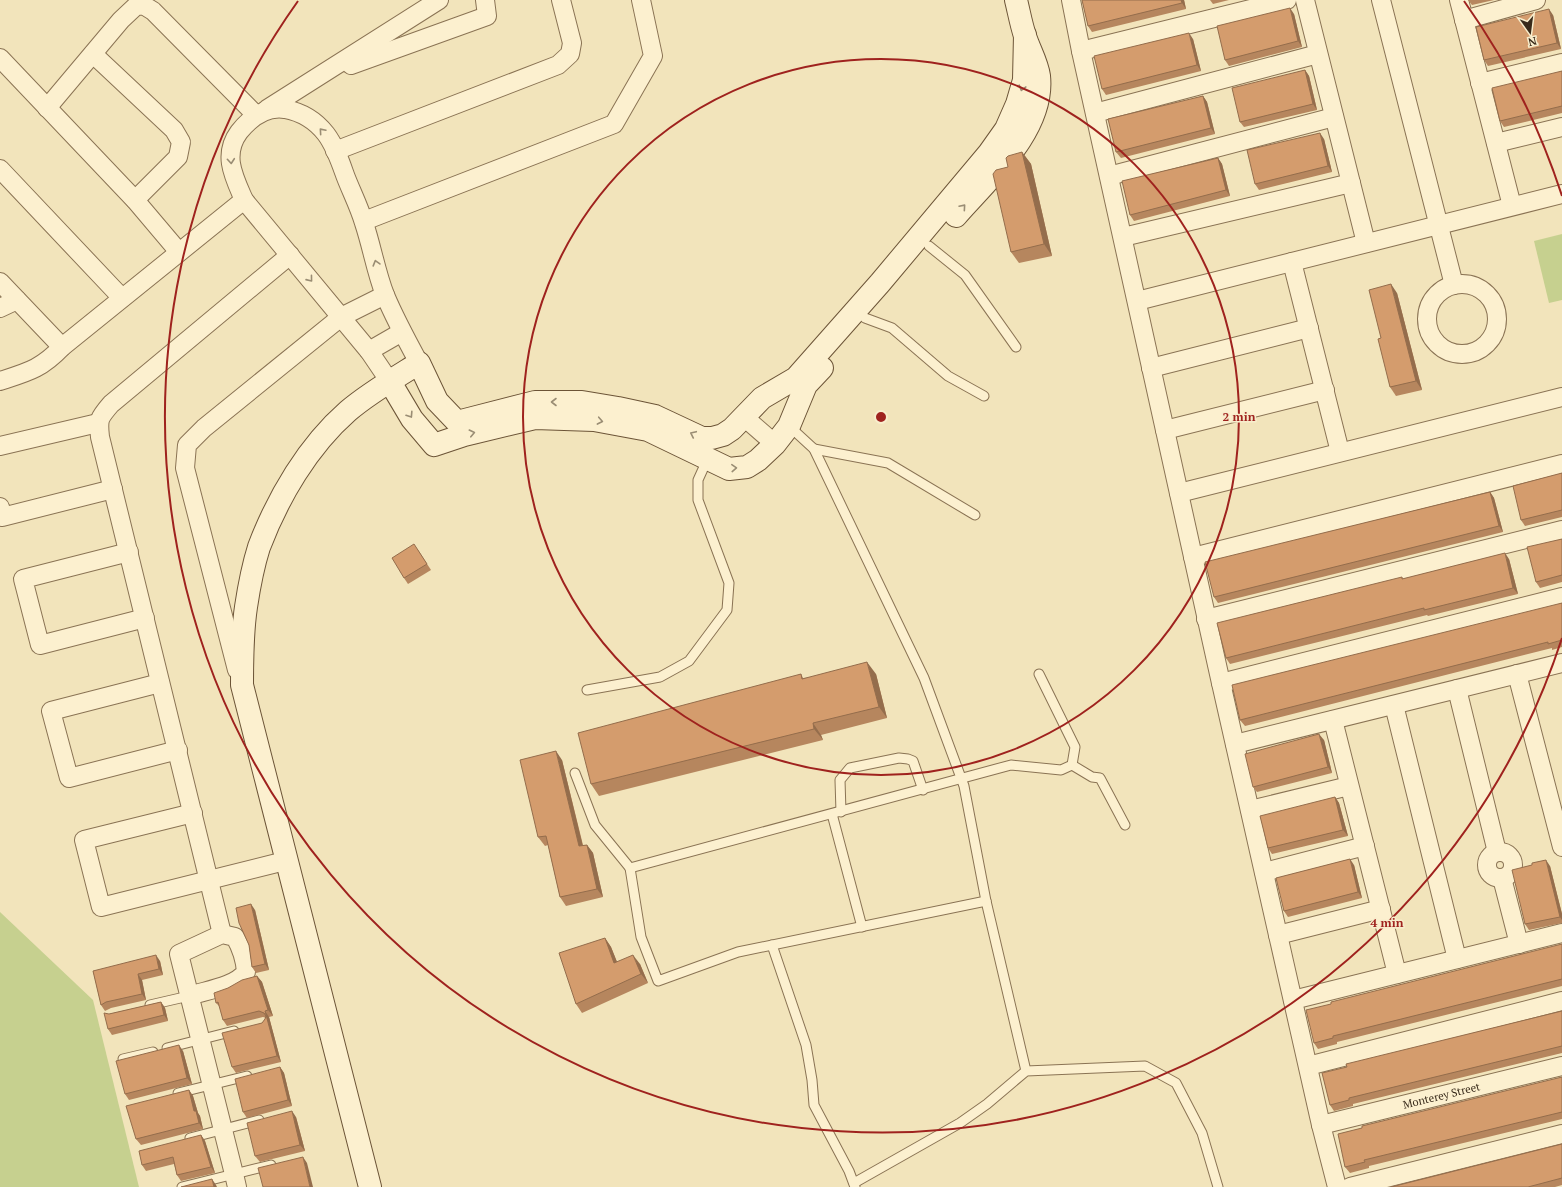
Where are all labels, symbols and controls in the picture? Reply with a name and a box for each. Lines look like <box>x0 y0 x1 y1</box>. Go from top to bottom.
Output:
north arrow <box>1510 12 1550 52</box>
text: N <box>1526 34 1538 50</box>
one-way arrow <box>1018 85 1026 91</box>
one-way arrow <box>320 128 327 135</box>
one-way arrow <box>226 158 235 164</box>
one-way arrow <box>958 204 966 212</box>
one-way arrow <box>372 260 381 267</box>
one-way arrow <box>305 274 312 281</box>
one-way arrow <box>551 398 557 406</box>
text: 2 min <box>1223 409 1256 424</box>
centre of rings <box>874 410 888 424</box>
one-way arrow <box>405 411 413 418</box>
one-way arrow <box>597 416 603 425</box>
one-way arrow <box>469 430 475 438</box>
one-way arrow <box>690 431 697 439</box>
one-way arrow <box>731 464 737 472</box>
text: 4 min <box>1371 915 1404 930</box>
street label: Monterey Street <box>1401 1079 1482 1112</box>

